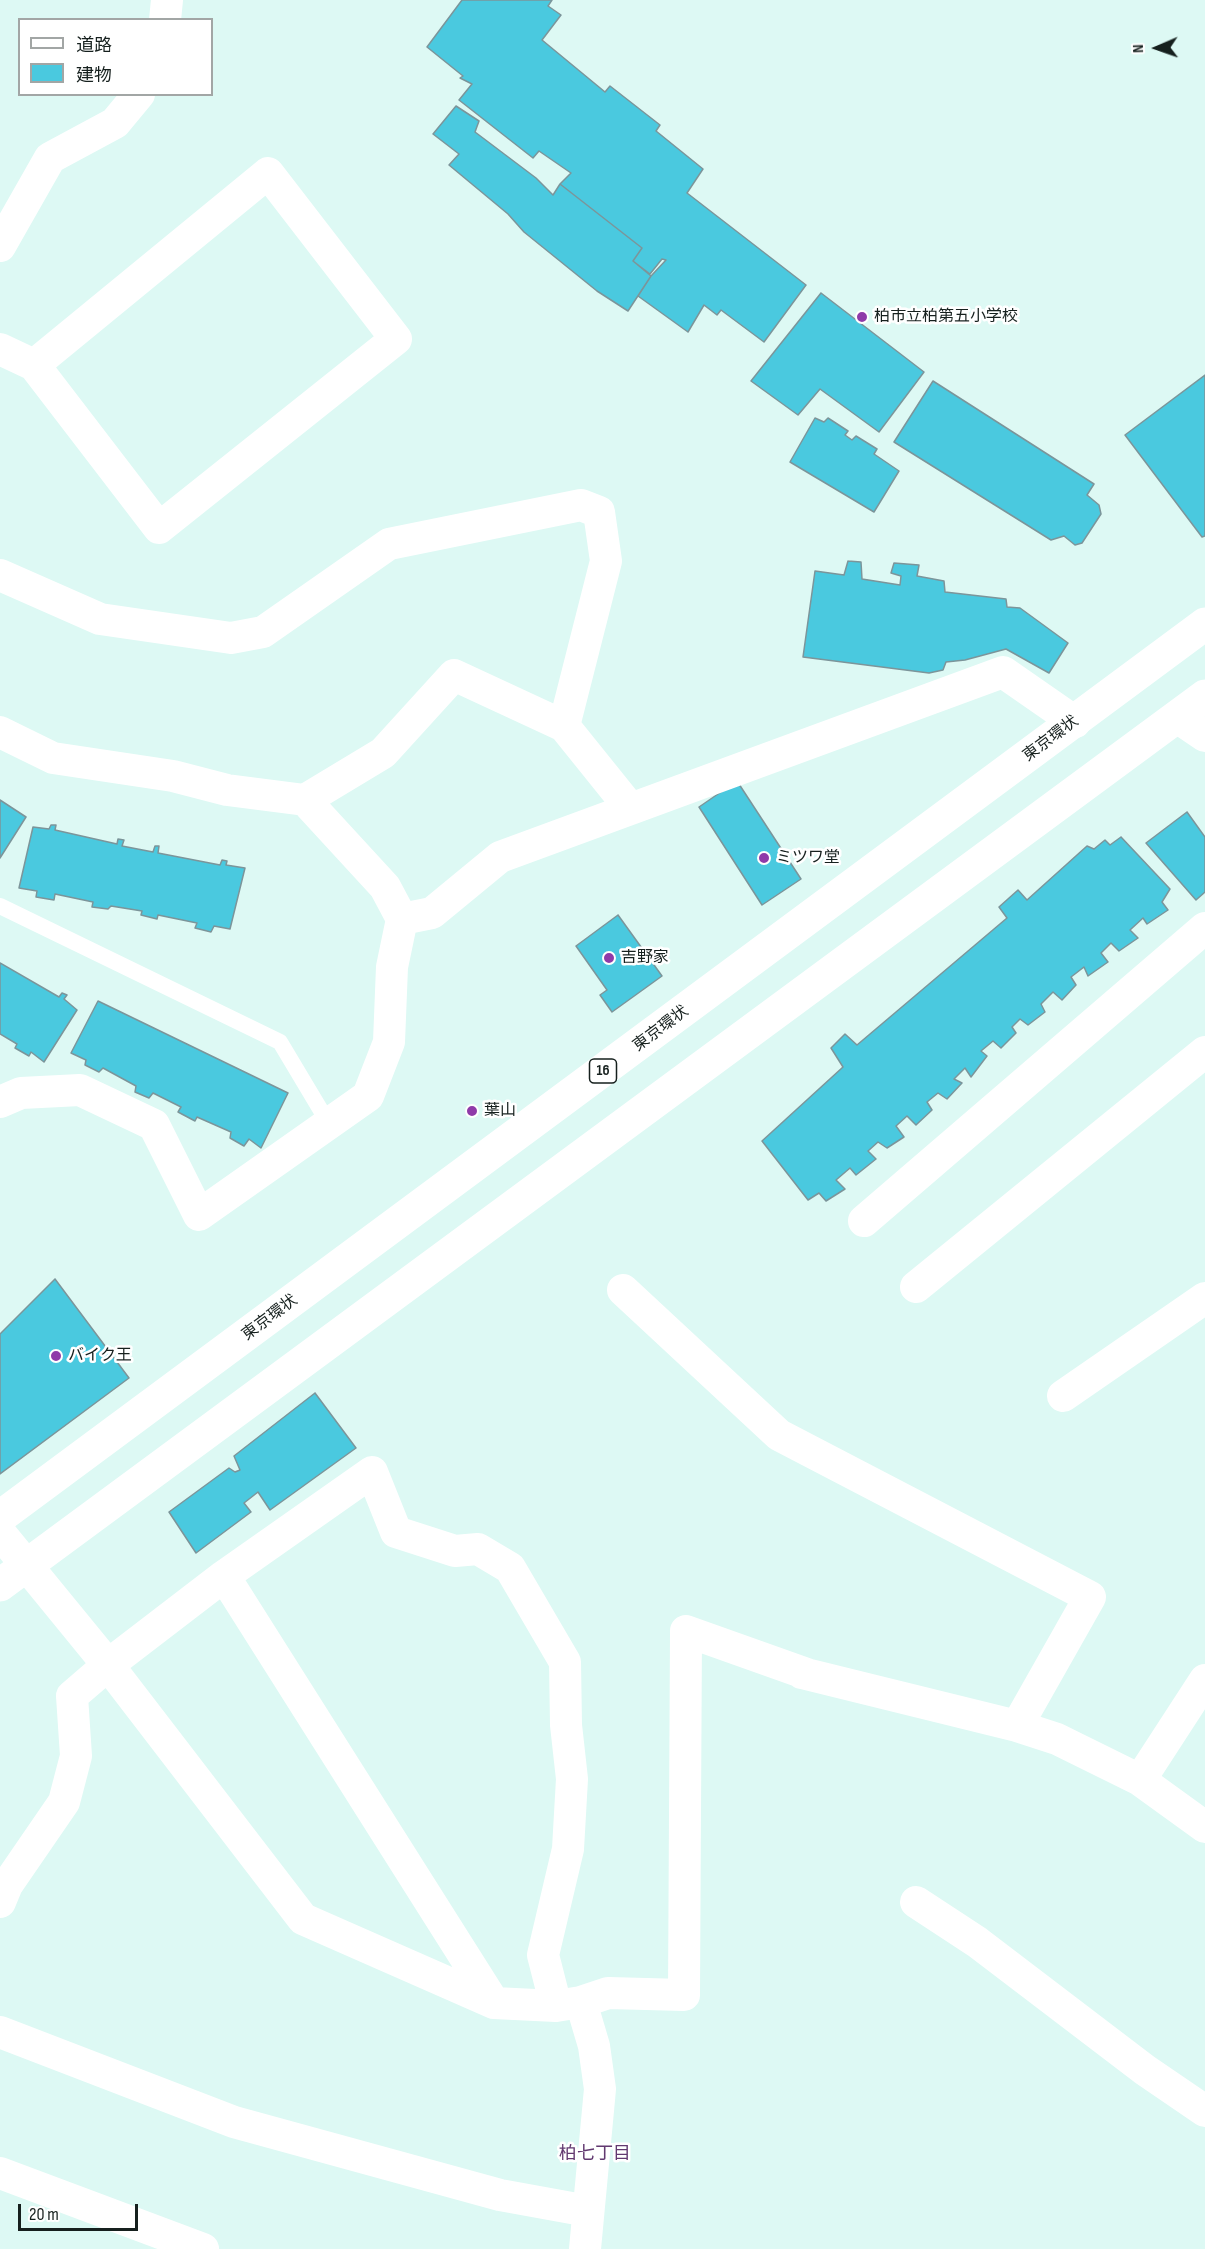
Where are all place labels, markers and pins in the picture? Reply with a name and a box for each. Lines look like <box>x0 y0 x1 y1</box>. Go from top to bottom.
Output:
place label: 柏市立柏第五小学校 <box>874 307 1018 327</box>
marker: 柏市立柏第五小学校 <box>855 310 869 324</box>
place label: ミツワ堂 <box>776 848 840 868</box>
marker: ミツワ堂 <box>757 851 771 865</box>
place label: 吉野家 <box>621 948 669 968</box>
marker: 吉野家 <box>602 951 616 965</box>
place label: 葉山 <box>484 1101 516 1121</box>
marker: 葉山 <box>465 1104 479 1118</box>
place label: バイク王 <box>68 1346 132 1366</box>
marker: バイク王 <box>49 1349 63 1363</box>

